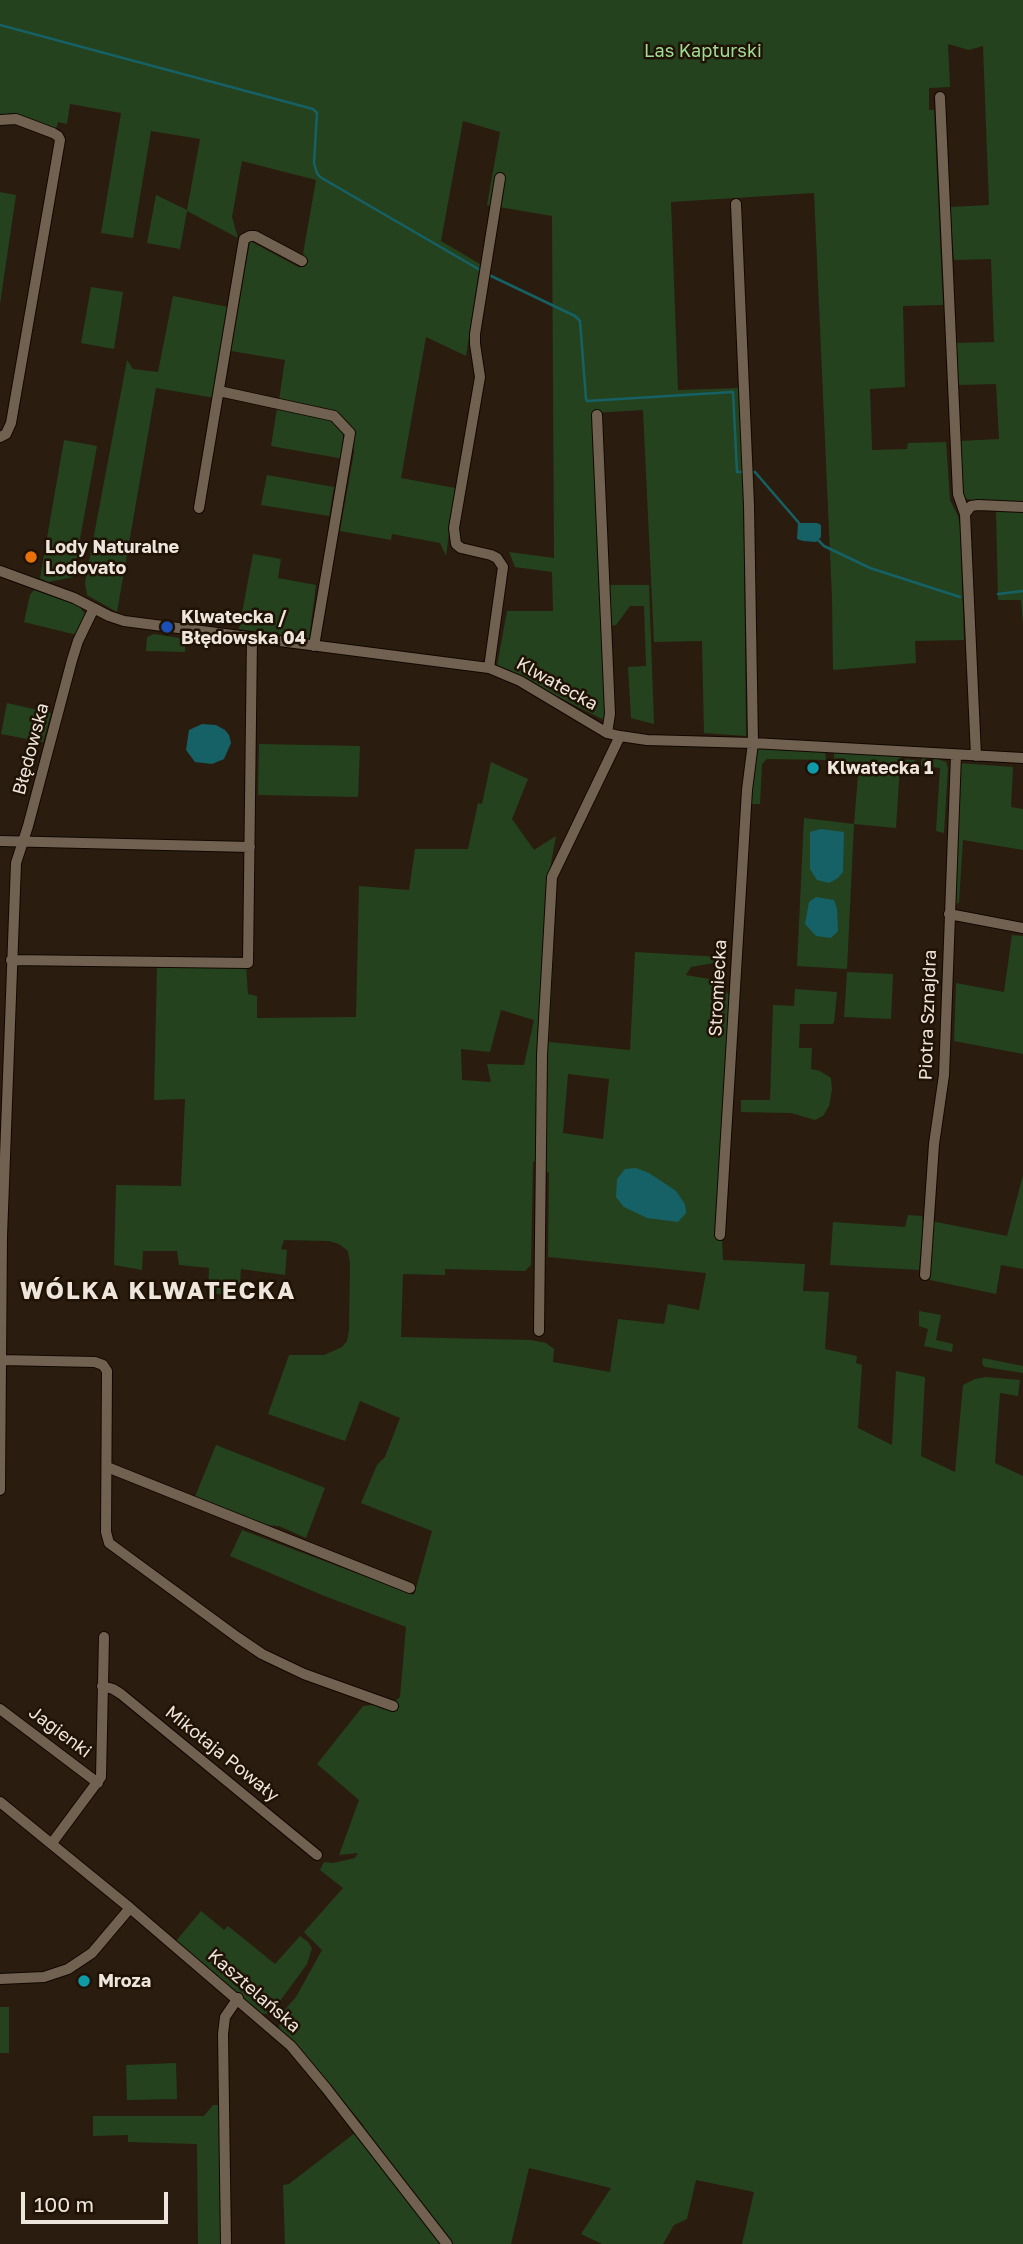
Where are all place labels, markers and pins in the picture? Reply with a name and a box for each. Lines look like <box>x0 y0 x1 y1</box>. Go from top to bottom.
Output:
place label: Lody Naturalne Lodovato <box>45 536 179 578</box>
marker: Lody Naturalne Lodovato <box>23 549 39 565</box>
place label: Klwatecka / Błędowska 04 <box>181 606 306 648</box>
marker: Klwatecka / Błędowska 04 <box>159 619 175 635</box>
place label: Klwatecka 1 <box>827 757 933 779</box>
marker: Klwatecka 1 <box>805 760 821 776</box>
place label: Mroza <box>98 1970 151 1992</box>
marker: Mroza <box>76 1973 92 1989</box>

